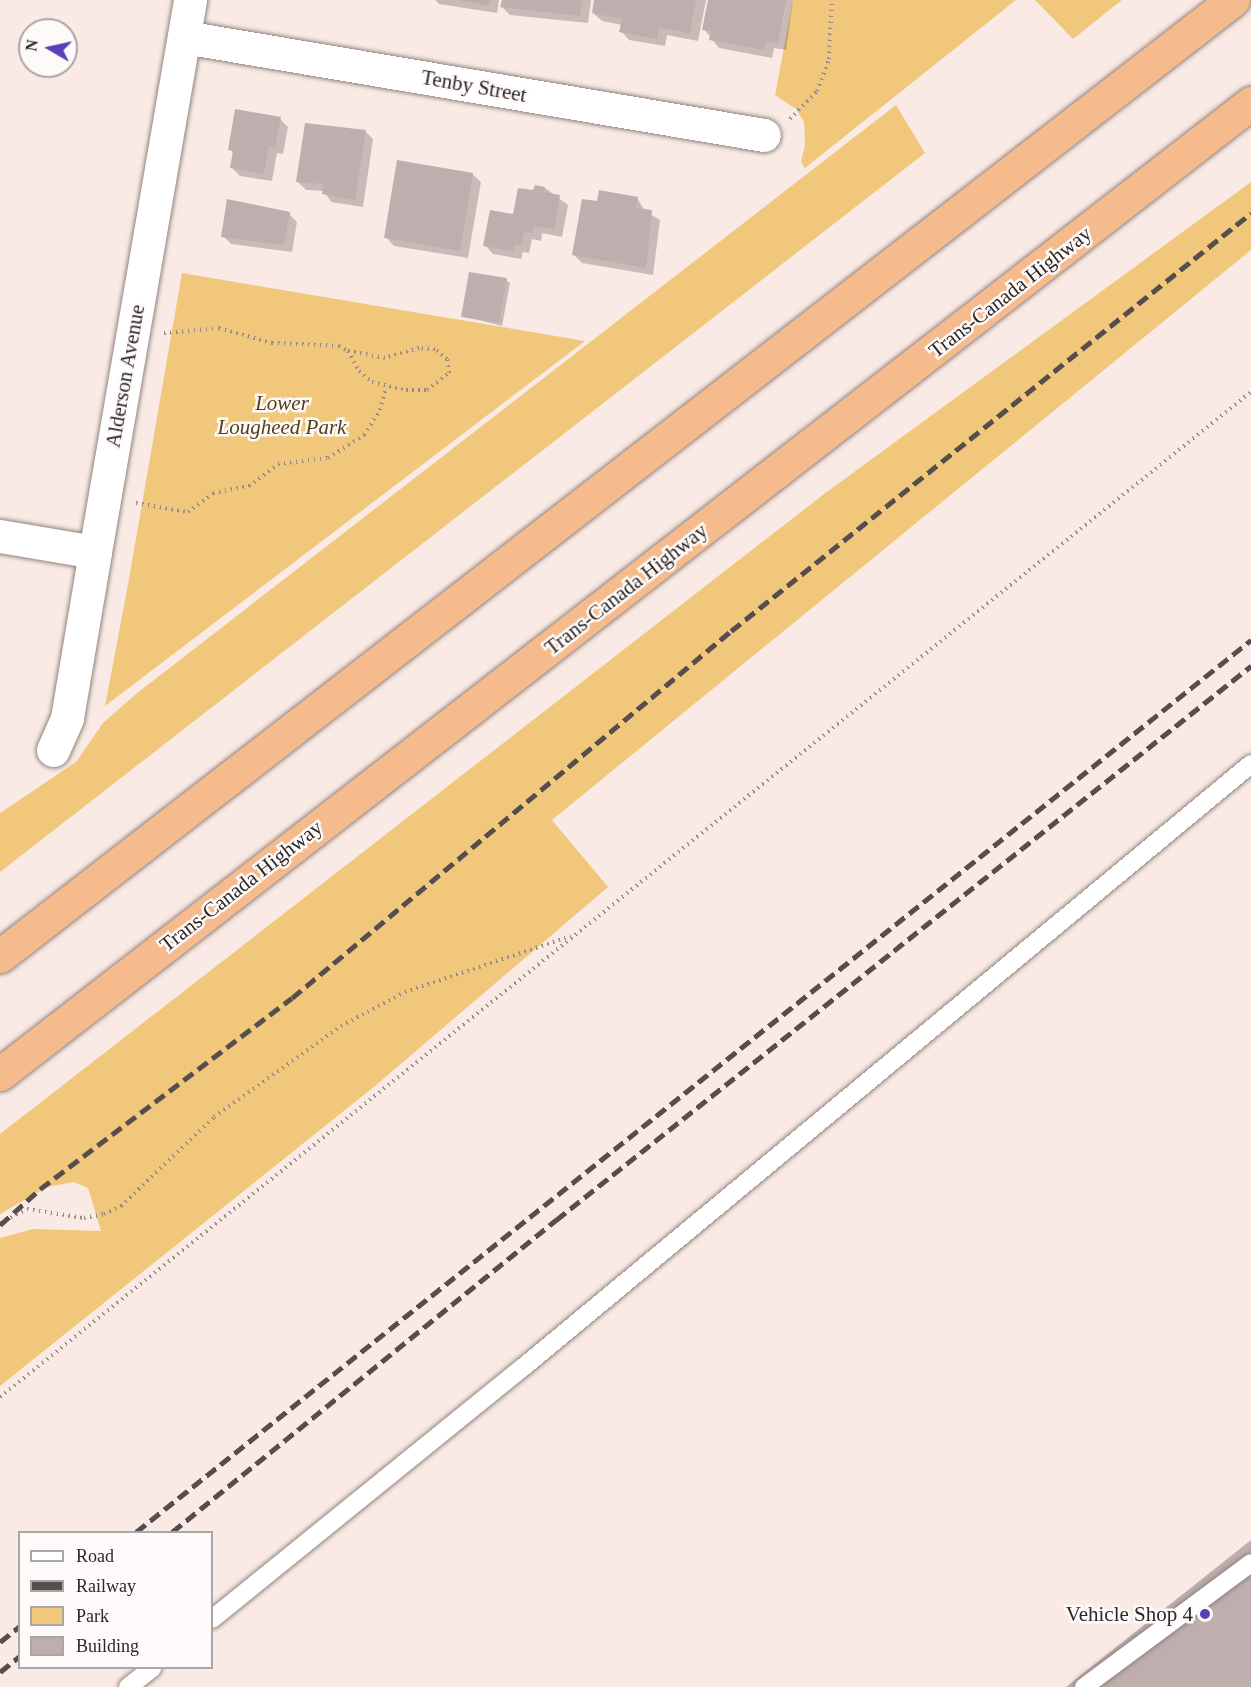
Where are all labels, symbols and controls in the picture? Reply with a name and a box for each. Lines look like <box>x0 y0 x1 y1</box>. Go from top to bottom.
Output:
north arrow <box>18 18 78 78</box>
text: N <box>22 38 41 52</box>
street label: Tenby Street <box>419 64 529 108</box>
street label: Trans-Canada Highway <box>924 221 1096 363</box>
street label: Alderson Avenue <box>100 302 150 450</box>
park label: Lower Lougheed Park <box>218 390 346 440</box>
street label: Trans-Canada Highway <box>540 518 712 660</box>
street label: Trans-Canada Highway <box>155 815 327 957</box>
legend <box>18 1531 213 1669</box>
text: Road <box>76 1546 114 1566</box>
text: Railway <box>76 1576 136 1596</box>
place label: Vehicle Shop 4 <box>1066 1601 1193 1627</box>
text: Park <box>76 1606 109 1626</box>
marker: Vehicle Shop 4 <box>1198 1607 1212 1621</box>
text: Building <box>76 1636 139 1656</box>

